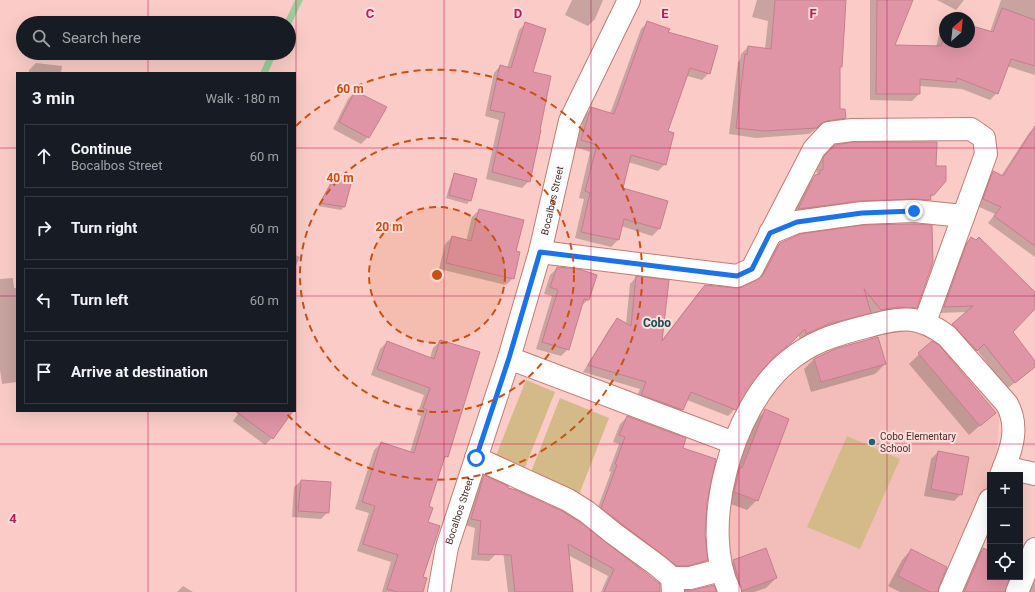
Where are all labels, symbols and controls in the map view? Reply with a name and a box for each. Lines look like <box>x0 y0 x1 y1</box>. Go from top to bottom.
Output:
text: C <box>366 6 375 21</box>
text: D <box>514 6 522 21</box>
text: E <box>661 6 669 21</box>
text: F <box>809 6 817 21</box>
north arrow <box>939 12 975 48</box>
search box <box>16 16 296 60</box>
icon: search <box>30 27 52 49</box>
text: Search here <box>62 29 141 47</box>
text: 60 m <box>336 82 364 96</box>
text: 3 min <box>32 88 75 108</box>
text: Walk · 180 m <box>205 91 280 106</box>
text: Continue <box>71 140 132 158</box>
icon: ahead <box>33 145 55 167</box>
text: 60 m <box>250 149 279 164</box>
text: Bocalbos Street <box>71 158 163 173</box>
street label: Bocalbos Street <box>539 165 565 236</box>
text: 40 m <box>326 171 354 185</box>
route end <box>905 202 923 220</box>
icon: right <box>33 217 55 239</box>
text: Turn right <box>71 219 137 237</box>
text: 20 m <box>375 220 403 234</box>
text: 60 m <box>250 221 279 236</box>
centre of rings <box>430 268 444 282</box>
icon: left <box>33 289 55 311</box>
text: Turn left <box>71 291 128 309</box>
text: 60 m <box>250 293 279 308</box>
district label: Cobo <box>643 316 671 330</box>
icon: arrive <box>33 361 55 383</box>
text: Arrive at destination <box>71 363 208 381</box>
place label: Cobo Elementary School <box>880 431 956 454</box>
marker: Cobo Elementary School <box>867 437 877 447</box>
route start <box>467 449 485 467</box>
map controls <box>987 472 1023 580</box>
button: + <box>987 472 1023 508</box>
street label: Bocalbos Street <box>443 475 475 546</box>
button: − <box>987 508 1023 544</box>
text: 4 <box>9 511 17 526</box>
button: locate <box>987 544 1023 580</box>

